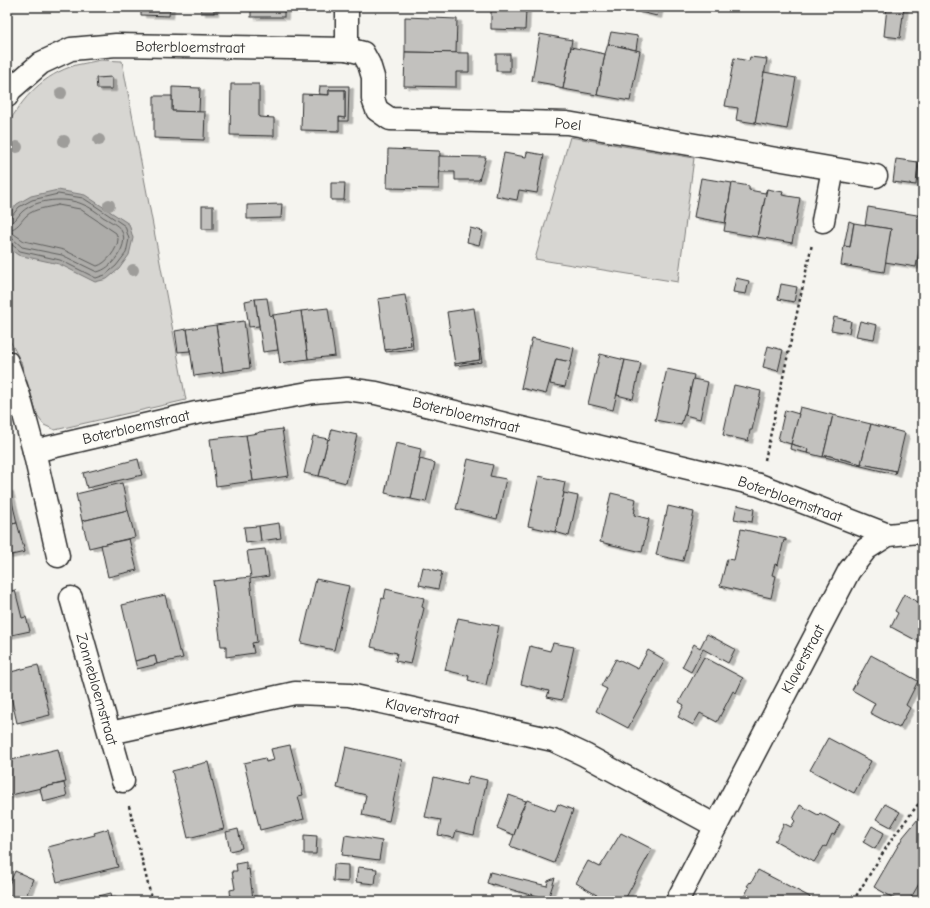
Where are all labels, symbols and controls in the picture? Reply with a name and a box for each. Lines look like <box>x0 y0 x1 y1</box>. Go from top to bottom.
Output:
street label: Boterbloemstraat <box>135 37 246 57</box>
street label: Poel <box>554 114 582 134</box>
street label: Boterbloemstraat <box>411 393 522 437</box>
street label: Boterbloemstraat <box>81 406 192 448</box>
street label: Boterbloemstraat <box>735 472 845 526</box>
street label: Klaverstraat <box>777 621 829 696</box>
street label: Zonnebloemstraat <box>72 631 122 748</box>
street label: Klaverstraat <box>384 694 461 728</box>

